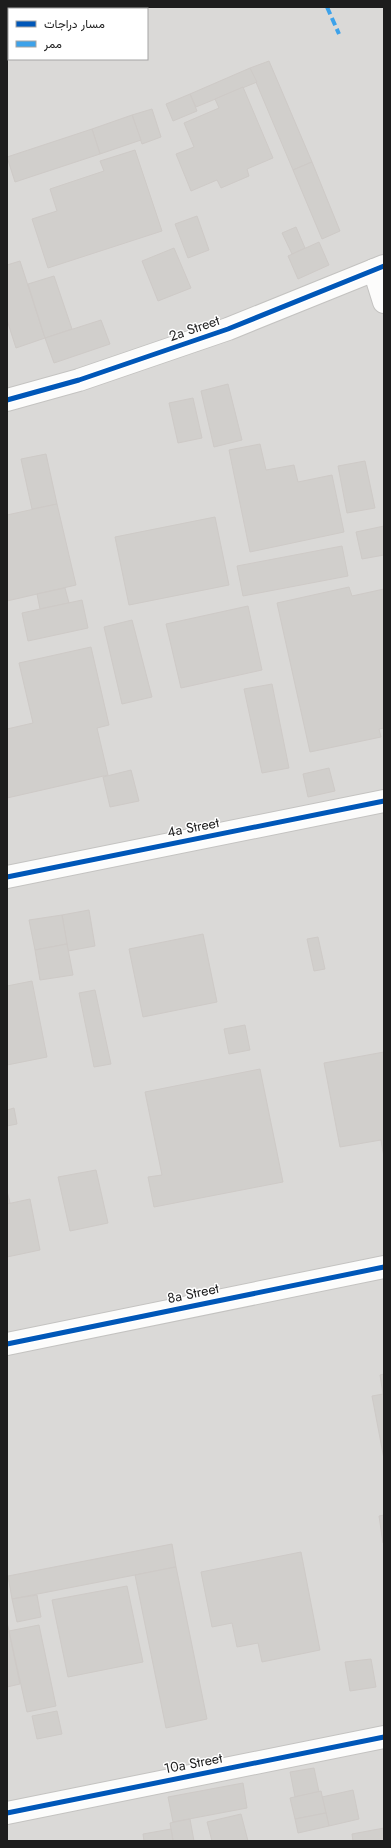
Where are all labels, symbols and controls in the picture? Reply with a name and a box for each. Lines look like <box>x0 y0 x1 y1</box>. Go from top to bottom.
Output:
legend <box>8 8 148 60</box>
text: مسار دراجات <box>44 15 105 33</box>
text: ممر <box>43 35 62 53</box>
street label: 2a Street <box>166 310 223 346</box>
street label: 4a Street <box>165 812 221 842</box>
street label: 8a Street <box>165 1278 221 1308</box>
street label: 10a Street <box>162 1747 225 1778</box>

